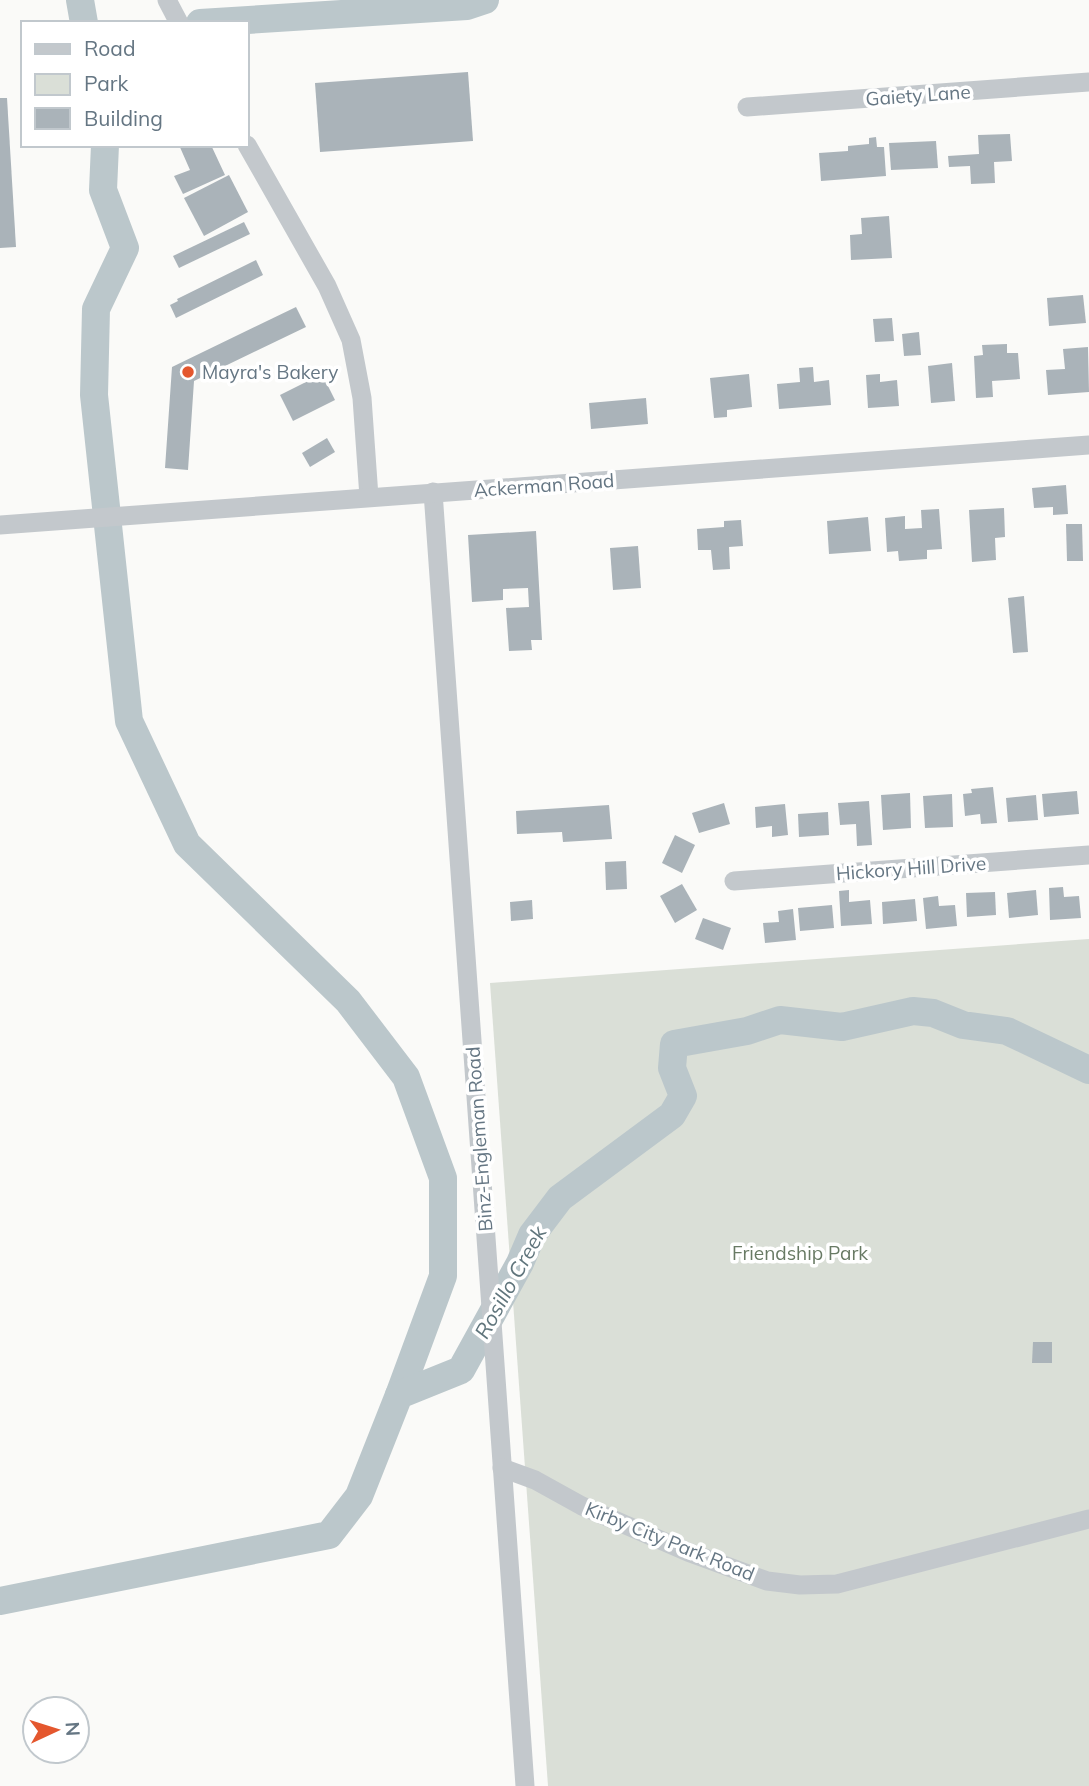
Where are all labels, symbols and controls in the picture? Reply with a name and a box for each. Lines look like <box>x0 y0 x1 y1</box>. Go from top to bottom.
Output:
legend <box>21 21 248 147</box>
text: Road <box>84 35 135 61</box>
text: Park <box>84 70 128 96</box>
street label: Gaiety Lane <box>865 79 971 111</box>
text: Building <box>84 105 163 131</box>
place label: Mayra's Bakery <box>202 360 338 384</box>
marker: Mayra's Bakery <box>180 364 196 380</box>
street label: Ackerman Road <box>473 468 615 502</box>
street label: Hickory Hill Drive <box>835 851 987 885</box>
street label: Binz-Engleman Road <box>461 1046 497 1232</box>
water label: Rosillo Creek <box>468 1220 552 1343</box>
park label: Friendship Park <box>732 1241 868 1265</box>
street label: Kirby City Park Road <box>582 1496 758 1586</box>
north arrow <box>21 1695 91 1765</box>
text: N <box>60 1721 85 1737</box>

